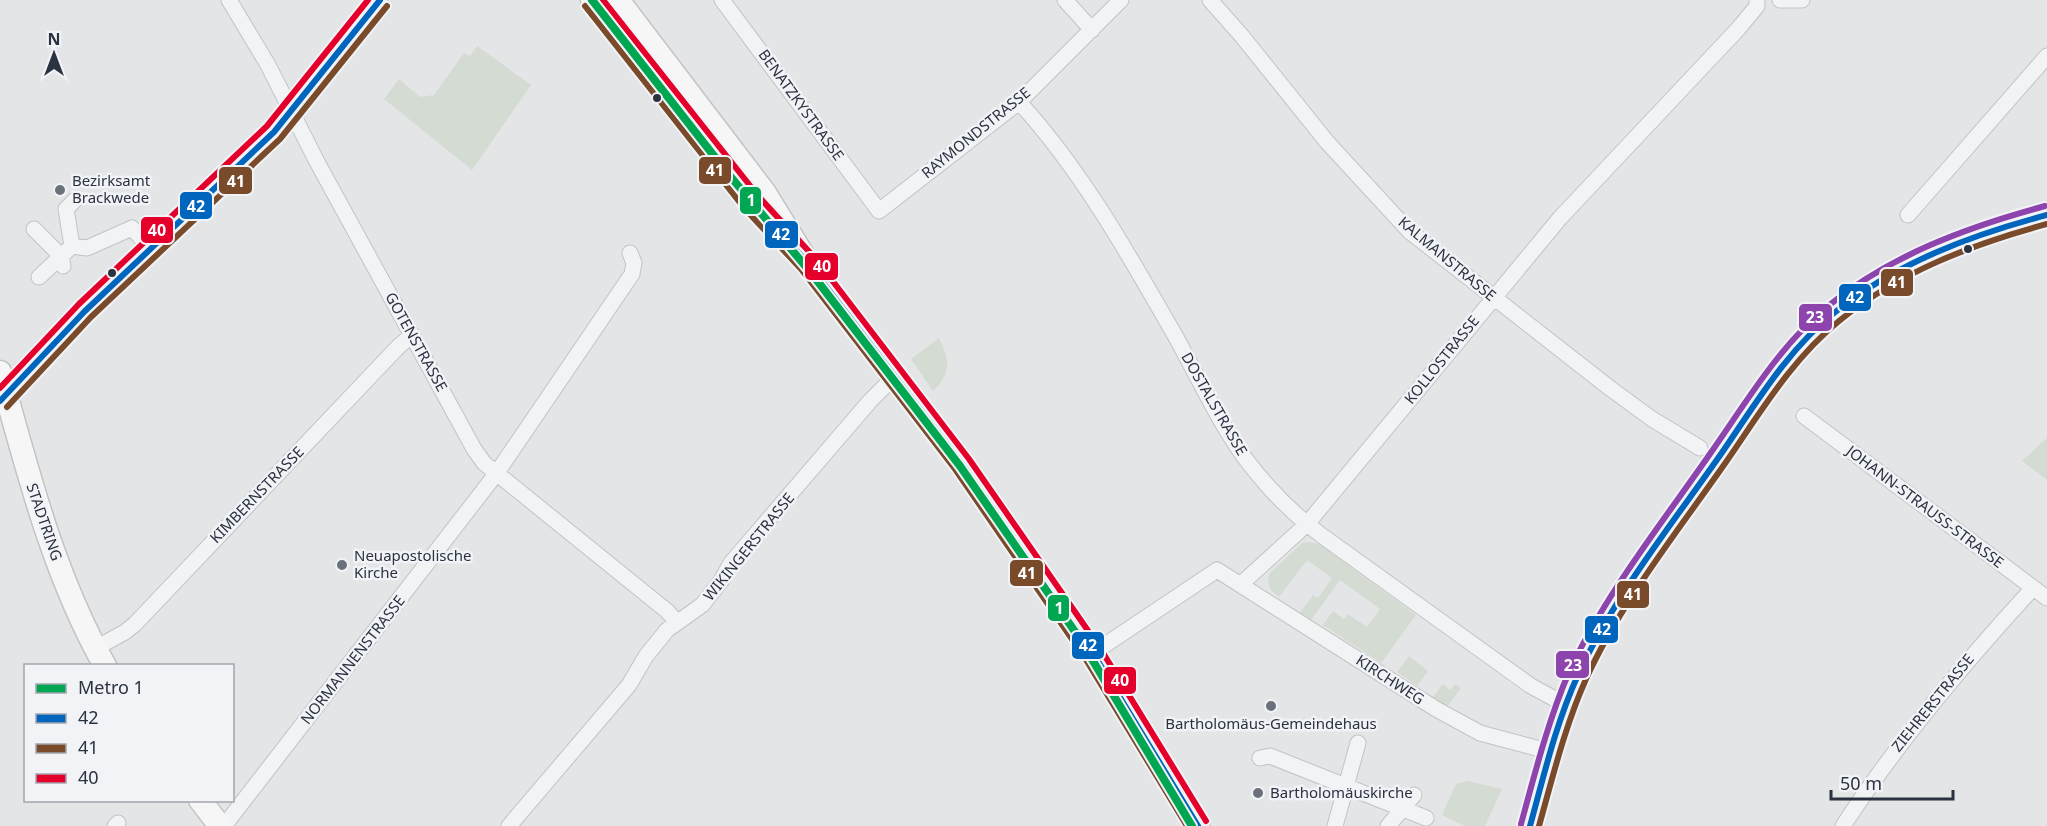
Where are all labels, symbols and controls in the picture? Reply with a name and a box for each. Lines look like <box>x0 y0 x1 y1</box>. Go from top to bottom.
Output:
north arrow <box>24 24 84 84</box>
text: N <box>47 28 61 50</box>
street label: BENATZKYSTRASSE <box>755 45 849 164</box>
street label: RAYMONDSTRASSE <box>917 82 1034 182</box>
unlabelled marker <box>651 92 663 104</box>
line badge: 41 <box>698 156 732 185</box>
text: 41 <box>706 159 724 181</box>
line badge: 41 <box>218 166 253 195</box>
place label: Bezirksamt Brackwede <box>72 170 151 207</box>
text: 41 <box>227 170 245 192</box>
marker: Bezirksamt Brackwede <box>53 183 67 197</box>
line badge: 1 <box>739 186 762 215</box>
text: 1 <box>746 189 756 211</box>
line badge: 42 <box>179 191 213 220</box>
text: 42 <box>187 195 205 217</box>
street label: KALMANSTRASSE <box>1395 211 1501 305</box>
line badge: 40 <box>140 216 174 244</box>
text: 40 <box>148 219 166 241</box>
line badge: 42 <box>764 220 799 249</box>
text: 42 <box>772 223 790 245</box>
unlabelled marker <box>1962 243 1974 255</box>
line badge: 40 <box>804 252 839 281</box>
text: 40 <box>813 255 831 277</box>
unlabelled marker <box>106 267 118 279</box>
line badge: 41 <box>1880 268 1914 297</box>
text: 41 <box>1888 271 1906 293</box>
line badge: 42 <box>1838 283 1872 312</box>
text: 42 <box>1846 286 1864 308</box>
street label: GOTENSTRASSE <box>381 288 452 395</box>
line badge: 23 <box>1798 303 1833 332</box>
text: 23 <box>1806 306 1824 328</box>
street label: KOLLOSTRASSE <box>1399 311 1483 408</box>
street label: DOSTALSTRASSE <box>1177 348 1253 459</box>
street label: JOHANN-STRAUSS-STRASSE <box>1841 439 2008 572</box>
street label: KIMBERNSTRASSE <box>205 442 308 547</box>
street label: STADTRING <box>22 480 68 563</box>
street label: WIKINGERSTRASSE <box>698 488 798 605</box>
place label: Neuapostolische Kirche <box>354 545 471 582</box>
marker: Neuapostolische Kirche <box>335 558 349 572</box>
line badge: 41 <box>1009 559 1044 587</box>
text: 41 <box>1018 562 1036 584</box>
line badge: 41 <box>1616 580 1650 609</box>
text: 41 <box>1624 583 1642 605</box>
street label: NORMANNENSTRASSE <box>296 591 409 728</box>
line badge: 1 <box>1047 594 1070 622</box>
text: 1 <box>1054 597 1064 619</box>
line badge: 42 <box>1584 615 1619 644</box>
text: 42 <box>1593 618 1611 640</box>
line badge: 42 <box>1071 631 1105 660</box>
text: 42 <box>1079 634 1097 656</box>
street label: ZIEHRERSTRASSE <box>1887 649 1978 755</box>
street label: KIRCHWEG <box>1353 650 1428 709</box>
line badge: 23 <box>1555 650 1590 679</box>
text: 23 <box>1564 654 1582 676</box>
legend <box>24 664 234 802</box>
line badge: 40 <box>1103 666 1137 695</box>
text: 40 <box>1111 669 1129 691</box>
text: Metro 1 <box>78 675 144 699</box>
marker: Bartholomäus-Gemeindehaus <box>1264 699 1278 713</box>
text: 42 <box>78 705 99 729</box>
place label: Bartholomäus-Gemeindehaus <box>1165 713 1377 733</box>
text: 41 <box>78 735 99 759</box>
scale bar <box>1831 763 1952 801</box>
text: 40 <box>78 765 99 789</box>
text: 50 m <box>1840 771 1882 795</box>
place label: Bartholomäuskirche <box>1270 782 1413 802</box>
marker: Bartholomäuskirche <box>1251 786 1265 800</box>

